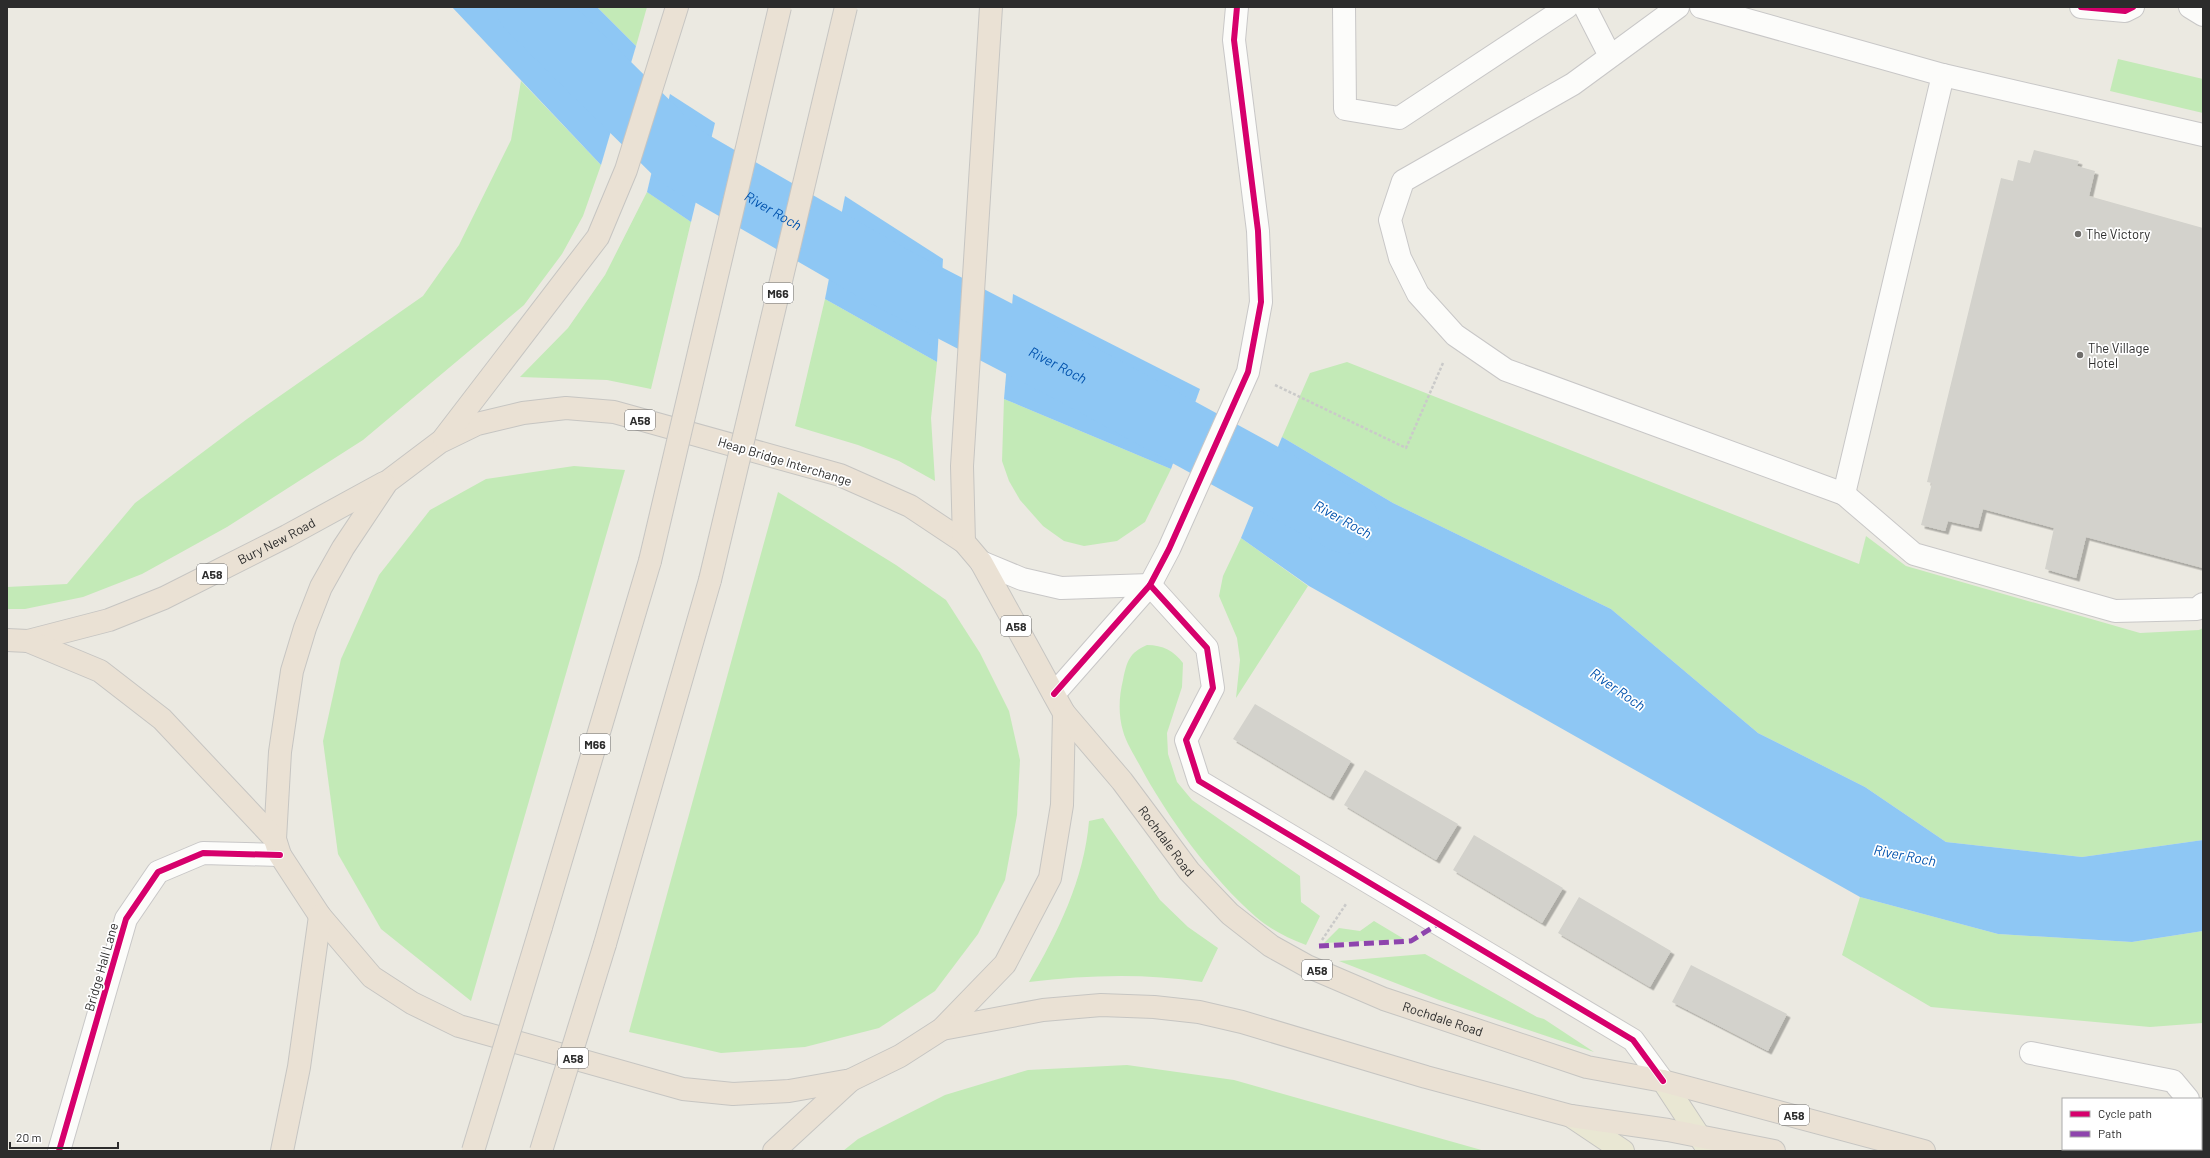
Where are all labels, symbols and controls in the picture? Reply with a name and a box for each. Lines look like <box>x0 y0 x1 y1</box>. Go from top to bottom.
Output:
water label: River Roch <box>742 187 805 233</box>
place label: The Victory <box>2086 226 2150 242</box>
marker: The Victory <box>2073 229 2083 239</box>
road number: M66 <box>763 283 793 303</box>
place label: The Village Hotel <box>2088 340 2149 371</box>
water label: River Roch <box>1026 342 1090 386</box>
marker: The Village Hotel <box>2075 350 2085 360</box>
road number: A58 <box>625 410 655 430</box>
street label: Heap Bridge Interchange <box>716 433 854 489</box>
water label: River Roch <box>1311 496 1375 542</box>
street label: Bury New Road <box>235 514 318 568</box>
road number: A58 <box>197 564 227 584</box>
road number: A58 <box>1001 616 1031 636</box>
water label: River Roch <box>1587 664 1649 714</box>
road number: M66 <box>580 734 610 754</box>
street label: Rochdale Road <box>1135 802 1198 880</box>
water label: River Roch <box>1872 841 1938 869</box>
street label: Bridge Hall Lane <box>81 921 121 1013</box>
road number: A58 <box>1302 960 1332 980</box>
street label: Rochdale Road <box>1401 998 1485 1040</box>
road number: A58 <box>558 1048 588 1068</box>
legend <box>2062 1098 2202 1150</box>
road number: A58 <box>1779 1105 1809 1125</box>
text: Cycle path <box>2098 1106 2152 1120</box>
scale bar <box>10 1124 118 1150</box>
text: Path <box>2098 1126 2122 1140</box>
text: 20 m <box>16 1130 42 1144</box>

